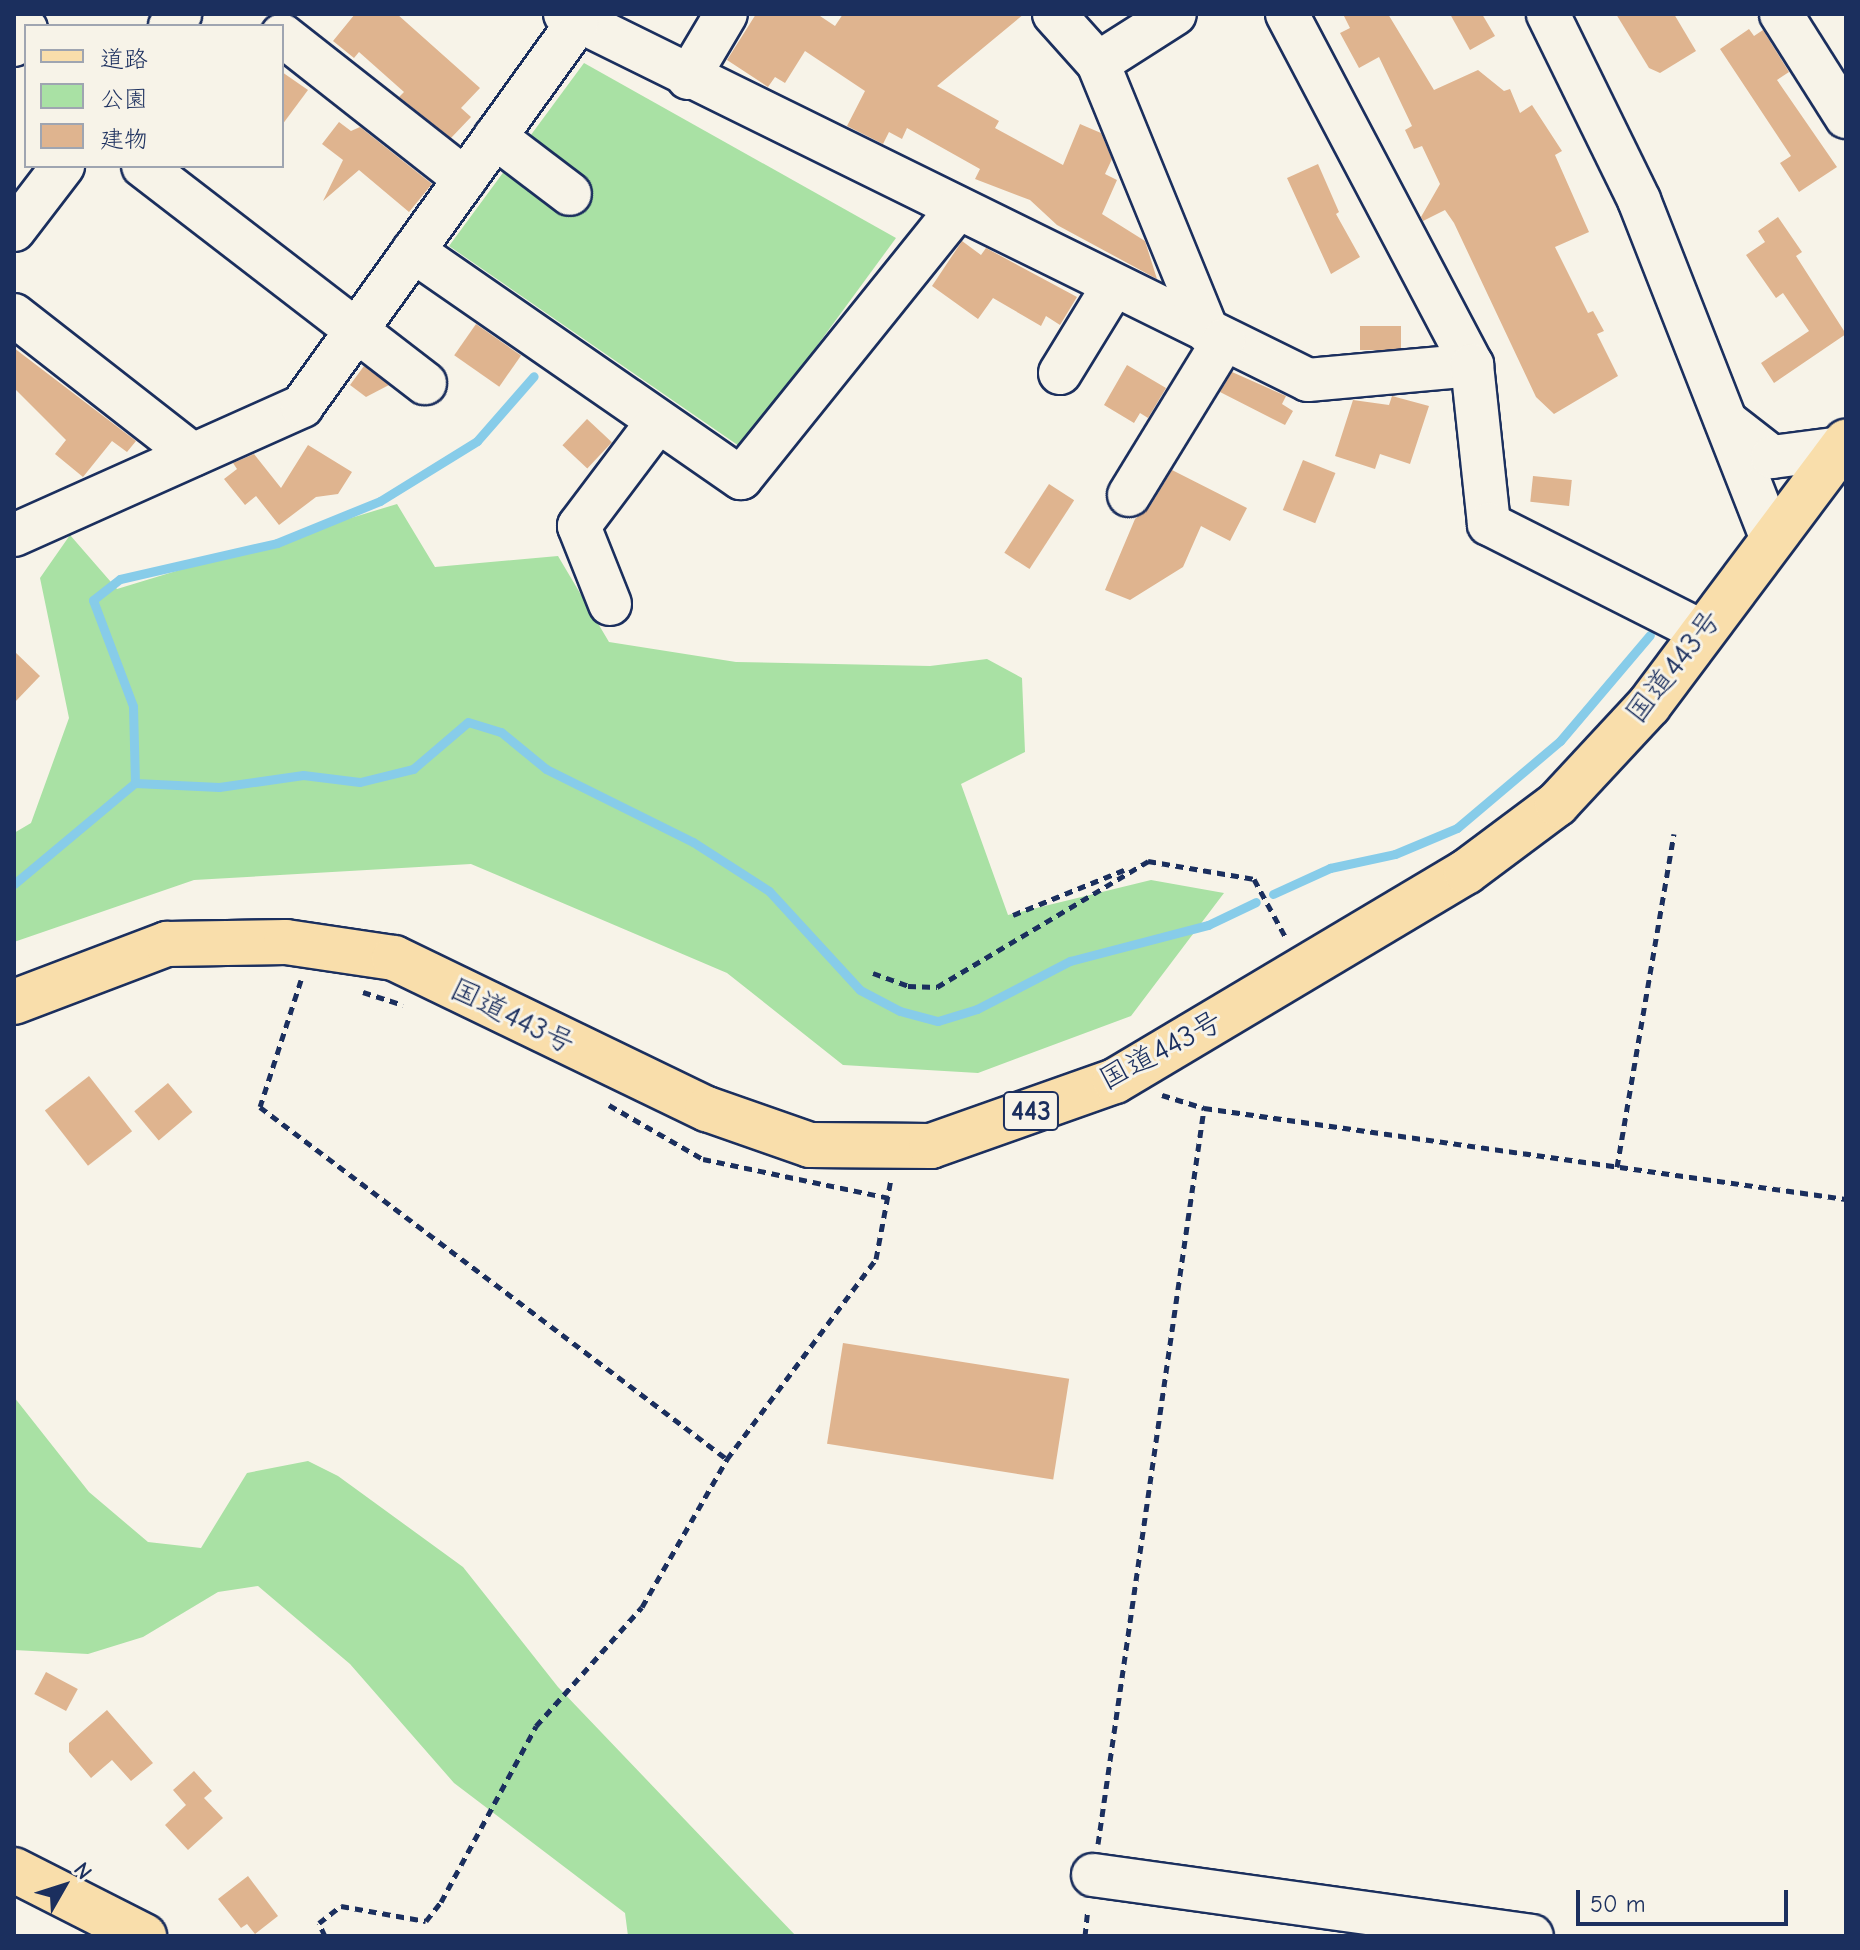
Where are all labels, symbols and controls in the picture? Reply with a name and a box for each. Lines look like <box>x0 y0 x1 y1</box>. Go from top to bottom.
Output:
legend <box>24 24 284 168</box>
text: 道路 <box>100 45 148 73</box>
text: 公園 <box>100 85 148 113</box>
text: 建物 <box>100 125 148 153</box>
street label: 国道443号 <box>1618 603 1730 731</box>
street label: 国道443号 <box>444 971 580 1063</box>
street label: 国道443号 <box>1093 1004 1229 1098</box>
road number: 443 <box>1001 1087 1061 1135</box>
north arrow <box>24 1846 104 1926</box>
text: N <box>68 1857 97 1885</box>
scale bar <box>1580 1874 1792 1924</box>
text: 50 m <box>1590 1890 1646 1918</box>

